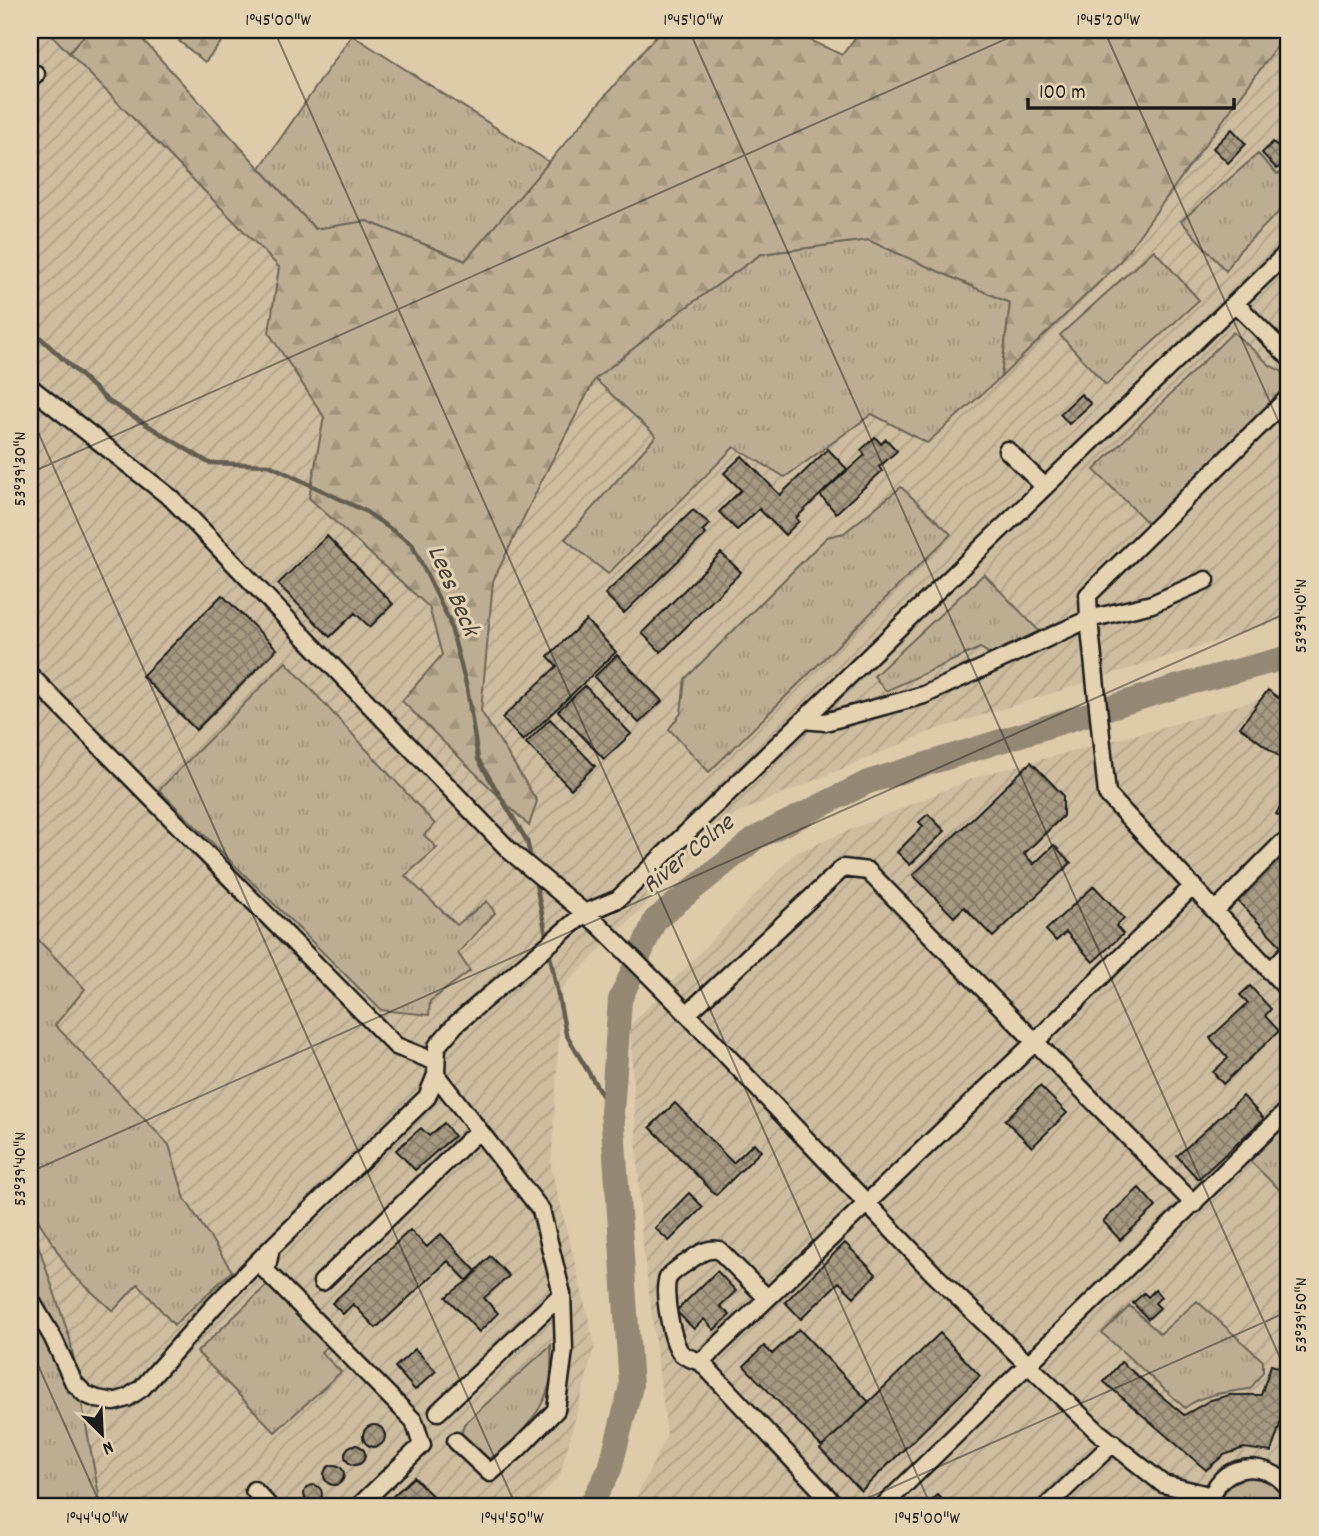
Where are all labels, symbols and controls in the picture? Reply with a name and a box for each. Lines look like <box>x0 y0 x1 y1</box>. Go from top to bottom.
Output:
text: 1°45'00"W <box>245 9 311 34</box>
text: 1°45'10"W <box>663 9 723 34</box>
text: 1°45'20"W <box>1076 9 1140 34</box>
scale bar <box>1028 66 1235 110</box>
text: 100 m <box>1039 79 1086 109</box>
text: 53°39'30"N <box>9 432 34 507</box>
water label: Lees Beck <box>416 540 489 644</box>
text: 53°39'40"N <box>1290 579 1315 653</box>
water label: River Colne <box>635 805 744 904</box>
text: 53°39'40"N <box>9 1132 34 1206</box>
text: 53°39'50"N <box>1290 1277 1315 1353</box>
north arrow <box>66 1400 136 1470</box>
text: N <box>98 1432 117 1461</box>
text: 1°44'40"W <box>66 1507 129 1532</box>
text: 1°44'50"W <box>480 1507 544 1532</box>
text: 1°45'00"W <box>894 1507 960 1532</box>

